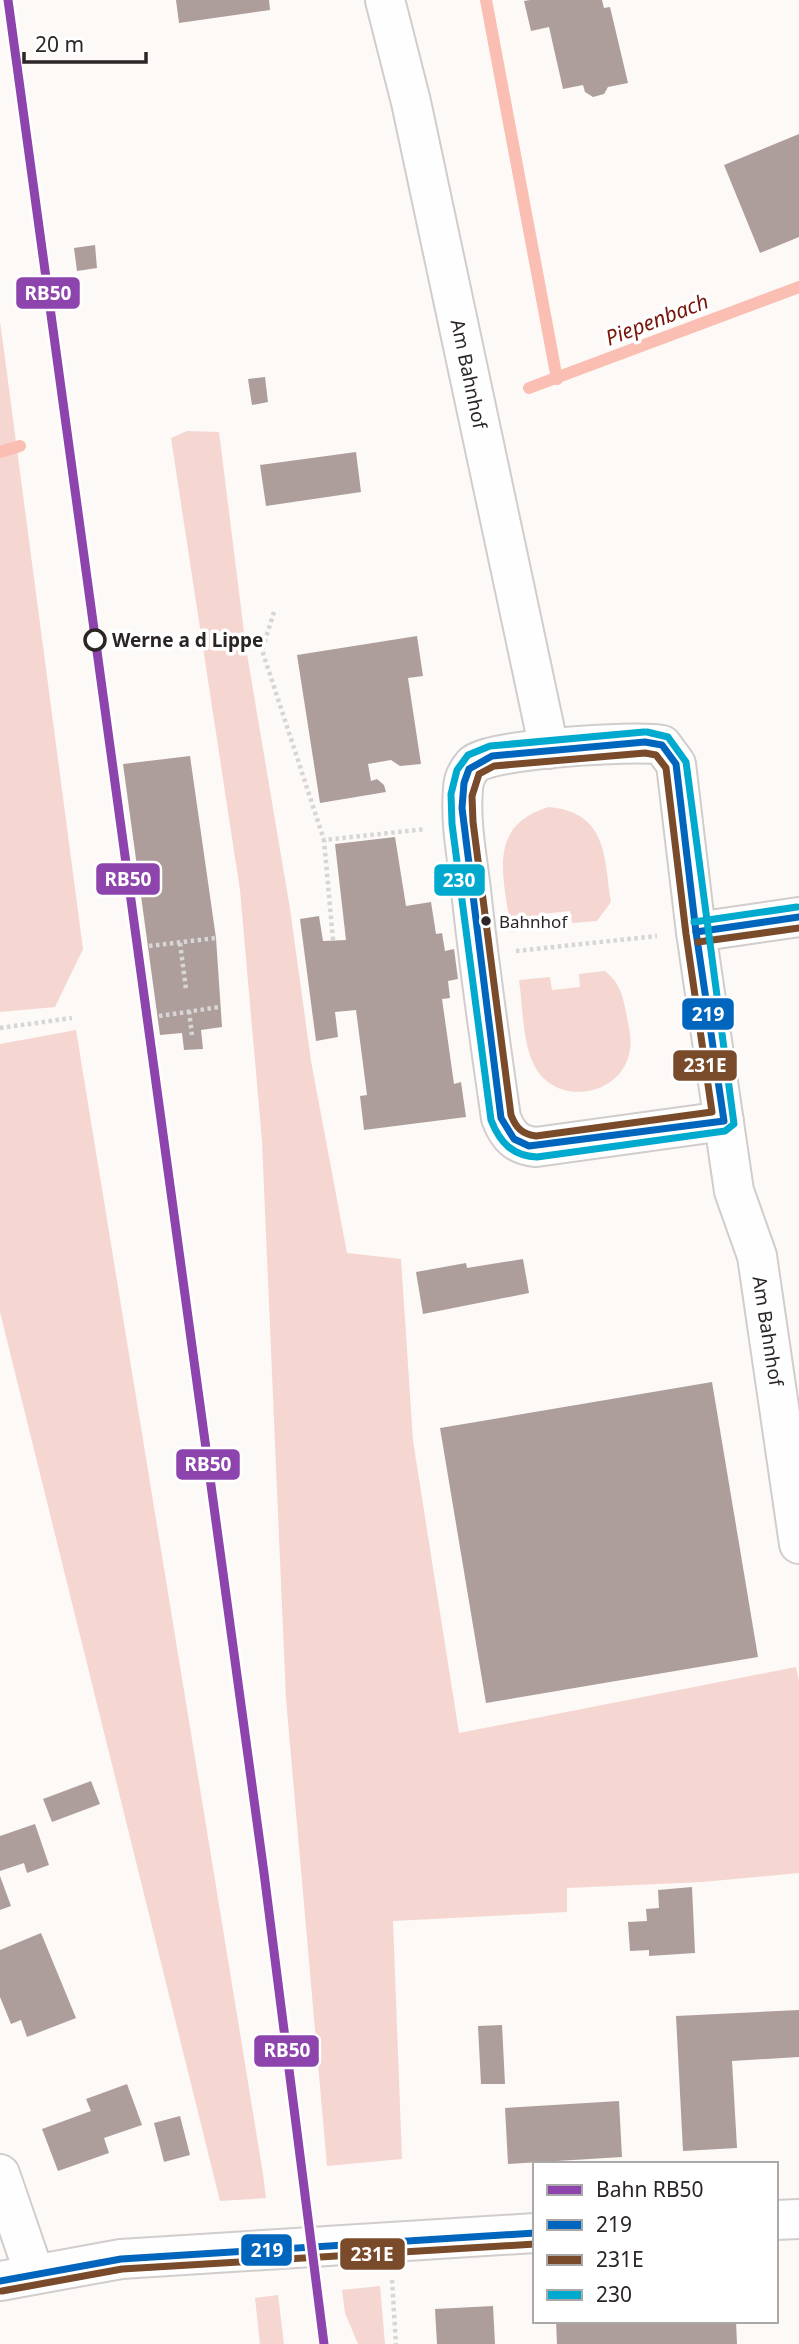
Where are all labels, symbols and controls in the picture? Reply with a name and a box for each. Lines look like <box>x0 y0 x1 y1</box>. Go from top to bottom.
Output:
scale bar <box>24 21 147 65</box>
text: 20 m <box>35 30 84 58</box>
line badge: RB50 <box>15 276 81 310</box>
text: RB50 <box>25 280 72 306</box>
water label: Piepenbach <box>601 287 712 352</box>
street label: Am Bahnhof <box>445 317 494 432</box>
place label: Werne a d Lippe <box>112 627 263 653</box>
marker: Werne a d Lippe <box>84 629 106 651</box>
line badge: RB50 <box>95 862 161 896</box>
line badge: 230 <box>433 863 486 897</box>
text: RB50 <box>105 866 152 892</box>
text: 230 <box>443 867 475 893</box>
place label: Bahnhof <box>499 910 568 933</box>
marker: Bahnhof <box>479 914 493 928</box>
line badge: 219 <box>681 997 735 1031</box>
text: 219 <box>692 1001 724 1027</box>
line badge: 231E <box>672 1049 738 1082</box>
text: 231E <box>683 1052 727 1078</box>
street label: Am Bahnhof <box>746 1274 790 1389</box>
line badge: RB50 <box>175 1448 241 1481</box>
text: RB50 <box>185 1451 232 1477</box>
line badge: RB50 <box>253 2034 320 2068</box>
text: RB50 <box>264 2037 311 2063</box>
legend <box>533 2162 778 2323</box>
text: Bahn RB50 <box>596 2175 704 2203</box>
text: 219 <box>596 2210 632 2238</box>
line badge: 219 <box>240 2233 293 2267</box>
text: 219 <box>251 2237 283 2263</box>
line badge: 231E <box>339 2237 406 2271</box>
text: 231E <box>350 2241 394 2267</box>
text: 231E <box>596 2245 644 2273</box>
text: 230 <box>596 2280 632 2308</box>

